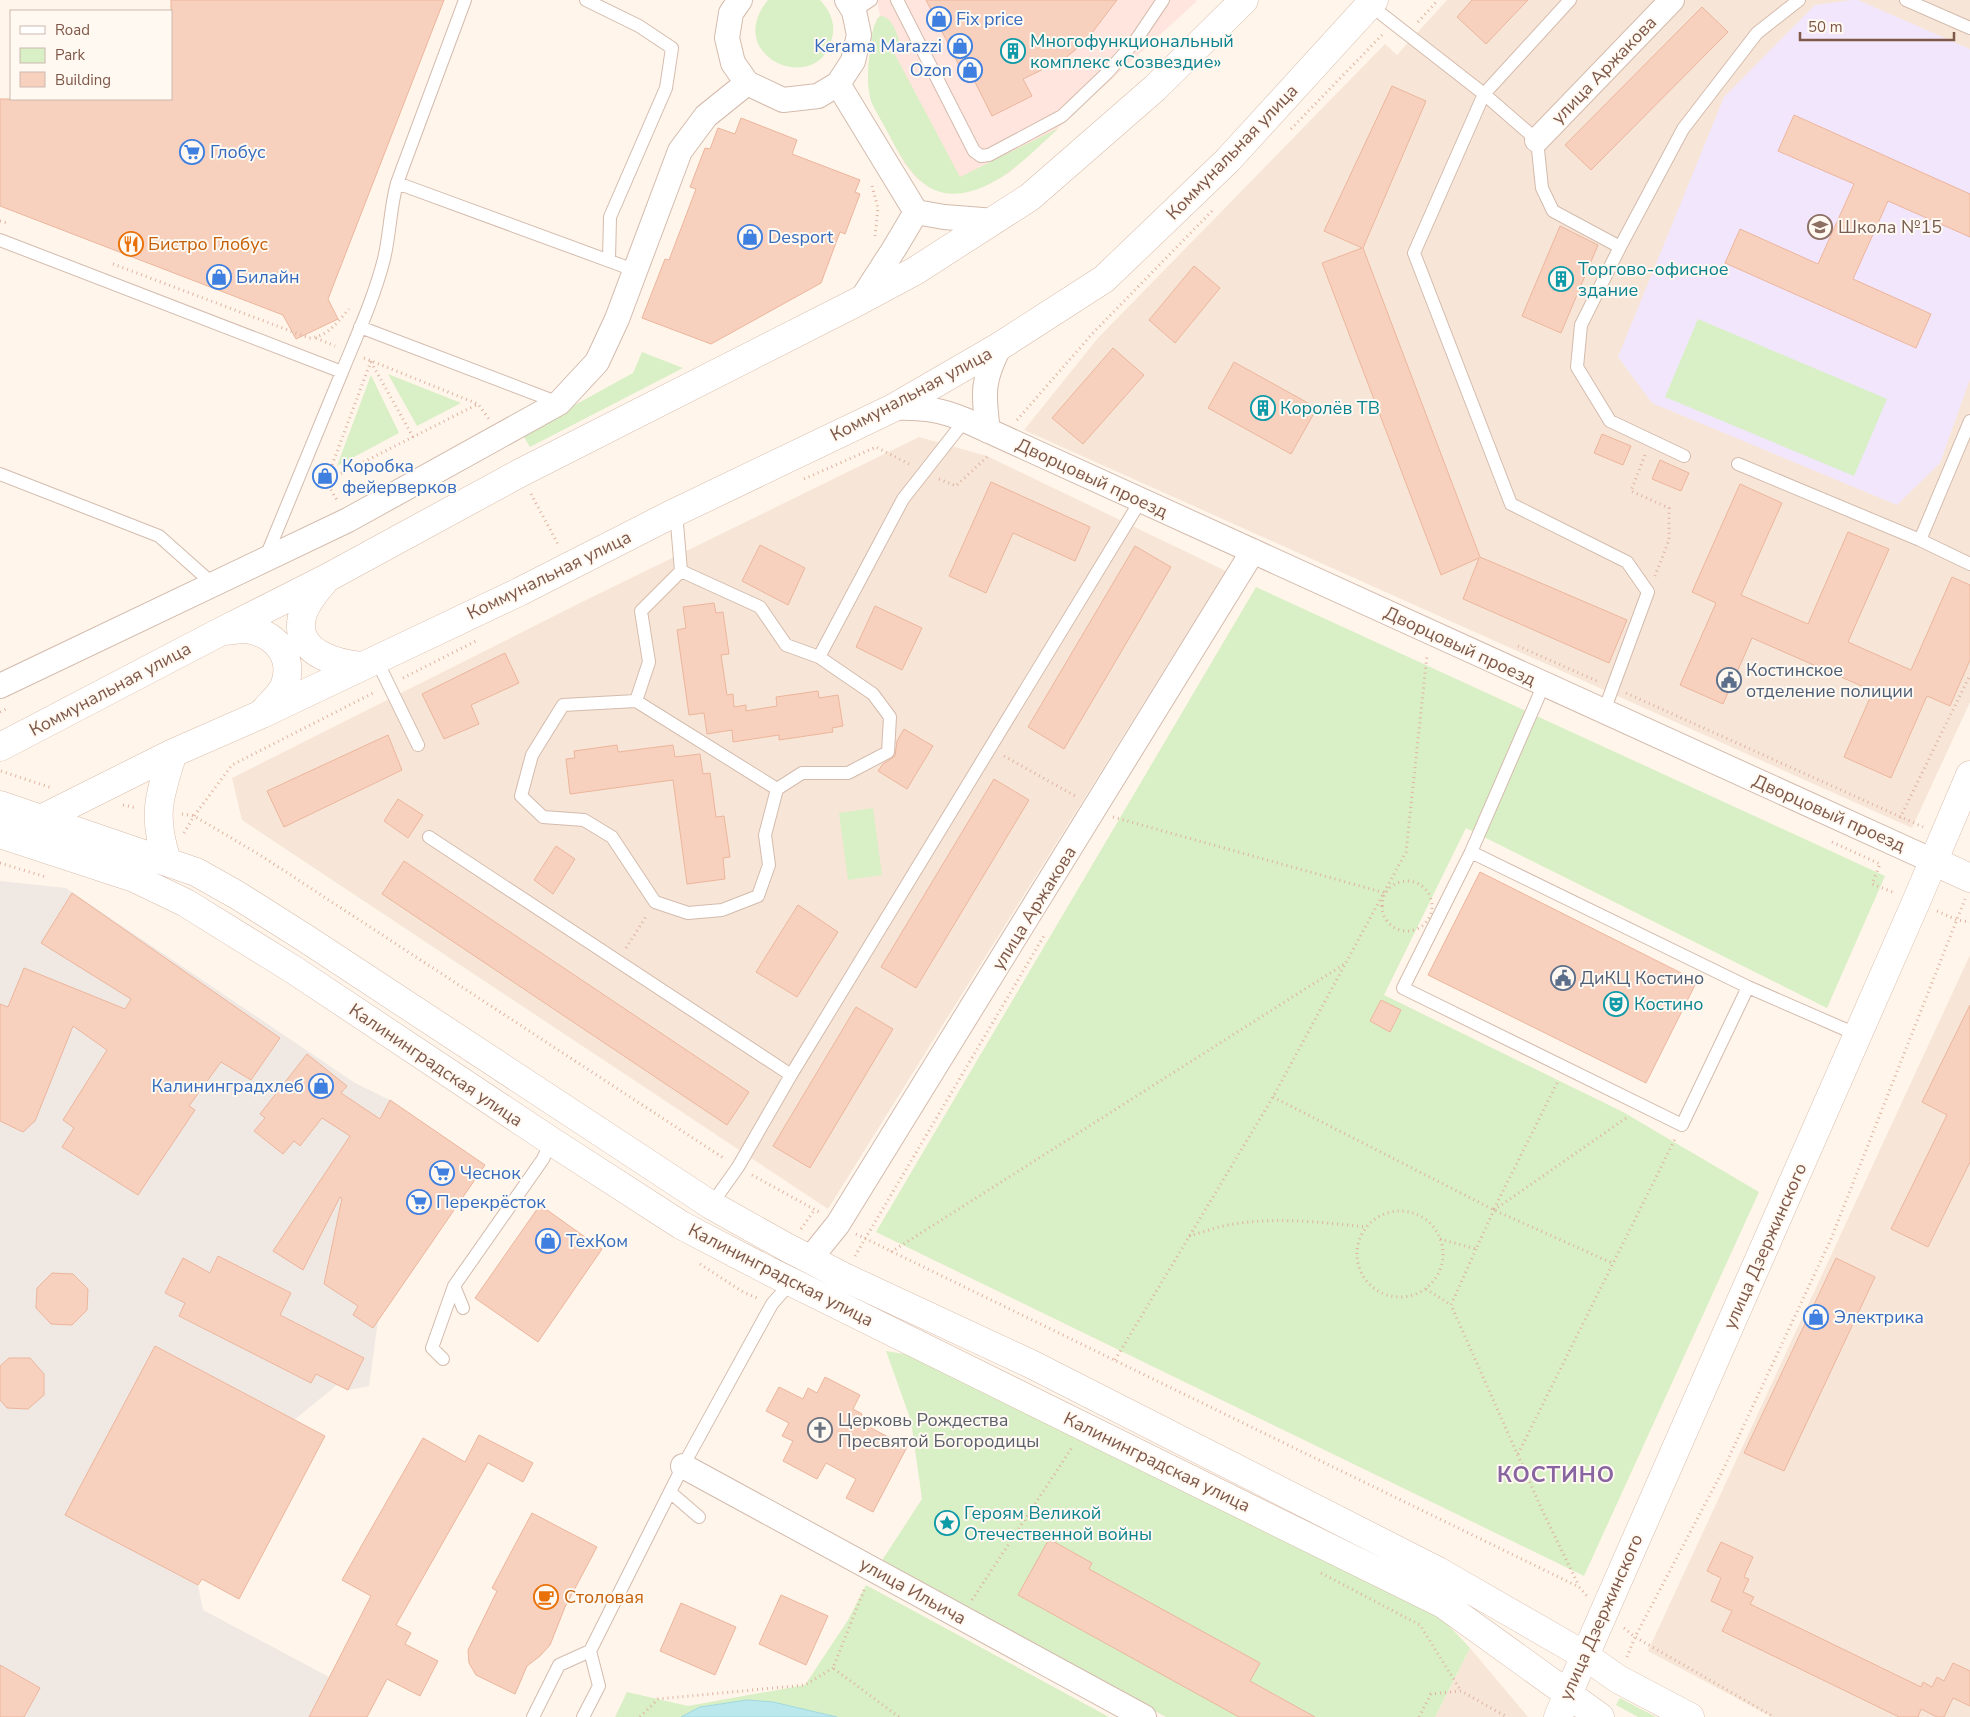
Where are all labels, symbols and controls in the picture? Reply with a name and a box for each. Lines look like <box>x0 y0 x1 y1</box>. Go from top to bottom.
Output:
shop icon: Fix price <box>926 6 952 32</box>
place label: Fix price <box>956 7 1023 31</box>
legend <box>10 10 172 100</box>
scale bar <box>1800 10 1954 42</box>
street label: улица Аржакова <box>1546 11 1662 129</box>
text: 50 m <box>1808 17 1843 37</box>
text: Road <box>55 20 90 40</box>
place label: Многофункциональный комплекс «Созвездие» <box>1030 29 1234 74</box>
shop icon: Kerama Marazzi <box>947 33 973 59</box>
place label: Kerama Marazzi <box>814 34 942 58</box>
building icon: Многофункциональный комплекс «Созвездие» <box>1000 38 1026 64</box>
text: Park <box>55 45 85 65</box>
shop icon: Ozon <box>957 57 983 83</box>
place label: Ozon <box>910 58 952 82</box>
text: Building <box>55 70 111 90</box>
street label: Коммунальная улица <box>1161 79 1303 225</box>
supermarket icon: Глобус <box>179 139 205 165</box>
place label: Глобус <box>210 140 266 164</box>
school or university icon: Школа №15 <box>1807 214 1833 240</box>
place label: Школа №15 <box>1838 215 1942 239</box>
shop icon: Desport <box>737 224 763 250</box>
place label: Desport <box>768 225 834 249</box>
restaurant icon: Бистро Глобус <box>118 231 144 257</box>
place label: Бистро Глобус <box>148 232 268 256</box>
place label: Торгово-офисное здание <box>1578 257 1729 302</box>
shop icon: Билайн <box>206 264 232 290</box>
place label: Билайн <box>236 265 300 289</box>
building icon: Торгово-офисное здание <box>1548 266 1574 292</box>
street label: Коммунальная улица <box>826 341 996 447</box>
building icon: Королёв ТВ <box>1250 395 1276 421</box>
place label: Королёв ТВ <box>1280 396 1380 420</box>
street label: Дворцовый проезд <box>1012 432 1172 524</box>
place label: Коробка фейерверков <box>342 454 457 499</box>
shop icon: Коробка фейерверков <box>312 463 338 489</box>
street label: Коммунальная улица <box>463 525 635 625</box>
street label: Дворцовый проезд <box>1380 600 1540 692</box>
street label: Коммунальная улица <box>25 636 195 742</box>
place label: Костинское отделение полиции <box>1746 658 1913 703</box>
public building icon: Костинское отделение полиции <box>1716 667 1742 693</box>
street label: Дворцовый проезд <box>1749 769 1909 858</box>
street label: улица Аржакова <box>986 842 1082 974</box>
public building icon: ДиКЦ Костино <box>1550 965 1576 991</box>
place label: ДиКЦ Костино <box>1580 966 1704 990</box>
theatre icon: Костино <box>1603 991 1629 1017</box>
place label: Костино <box>1634 992 1703 1016</box>
street label: Калининградская улица <box>344 998 528 1132</box>
shop icon: Калининградхлеб <box>308 1073 334 1099</box>
place label: Калининградхлеб <box>152 1074 304 1098</box>
street label: улица Дзержинского <box>1718 1159 1812 1333</box>
supermarket icon: Чеснок <box>429 1160 455 1186</box>
place label: Чеснок <box>460 1161 521 1185</box>
supermarket icon: Перекрёсток <box>406 1189 432 1215</box>
place label: Перекрёсток <box>436 1190 546 1214</box>
street label: Калининградская улица <box>684 1218 878 1332</box>
shop icon: ТехКом <box>535 1228 561 1254</box>
place label: ТехКом <box>566 1229 628 1253</box>
shop icon: Электрика <box>1803 1304 1829 1330</box>
place label: Электрика <box>1834 1305 1924 1329</box>
street label: Калининградская улица <box>1060 1406 1254 1518</box>
place label: Церковь Рождества Пресвятой Богородицы <box>838 1408 1039 1453</box>
church icon: Церковь Рождества Пресвятой Богородицы <box>807 1417 833 1443</box>
district label: КОСТИНО <box>1497 1460 1615 1490</box>
place label: Героям Великой Отечественной войны <box>964 1501 1152 1546</box>
place icon: Героям Великой Отечественной войны <box>934 1510 960 1536</box>
street label: улица Дзержинского <box>1554 1530 1648 1704</box>
street label: улица Ильича <box>855 1552 971 1630</box>
cafe icon: Столовая <box>533 1584 559 1610</box>
place label: Столовая <box>564 1585 644 1609</box>

